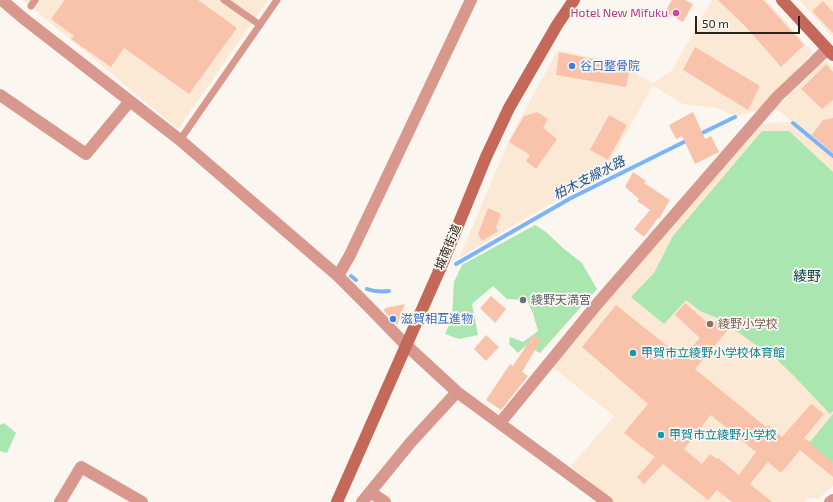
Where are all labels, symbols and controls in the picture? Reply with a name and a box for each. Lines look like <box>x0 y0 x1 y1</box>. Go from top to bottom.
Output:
place label: Hotel New Mifuku <box>571 6 668 20</box>
marker: Hotel New Mifuku <box>671 8 681 18</box>
scale bar <box>697 8 802 34</box>
text: 50 m <box>702 16 729 30</box>
place label: 谷口整骨院 <box>580 59 640 73</box>
marker: 谷口整骨院 <box>567 61 577 71</box>
water label: 柏木支線水路 <box>551 153 627 203</box>
street label: 城南街道 <box>432 222 464 272</box>
district label: 綾野 <box>793 268 821 284</box>
place label: 綾野天満宮 <box>531 293 591 307</box>
marker: 綾野天満宮 <box>518 295 528 305</box>
place label: 滋賀相互進物 <box>401 312 473 326</box>
marker: 滋賀相互進物 <box>388 314 398 324</box>
place label: 綾野小学校 <box>718 317 778 331</box>
marker: 綾野小学校 <box>705 319 715 329</box>
place label: 甲賀市立綾野小学校体育館 <box>641 346 785 360</box>
marker: 甲賀市立綾野小学校体育館 <box>628 348 638 358</box>
place label: 甲賀市立綾野小学校 <box>669 428 777 442</box>
marker: 甲賀市立綾野小学校 <box>656 430 666 440</box>

